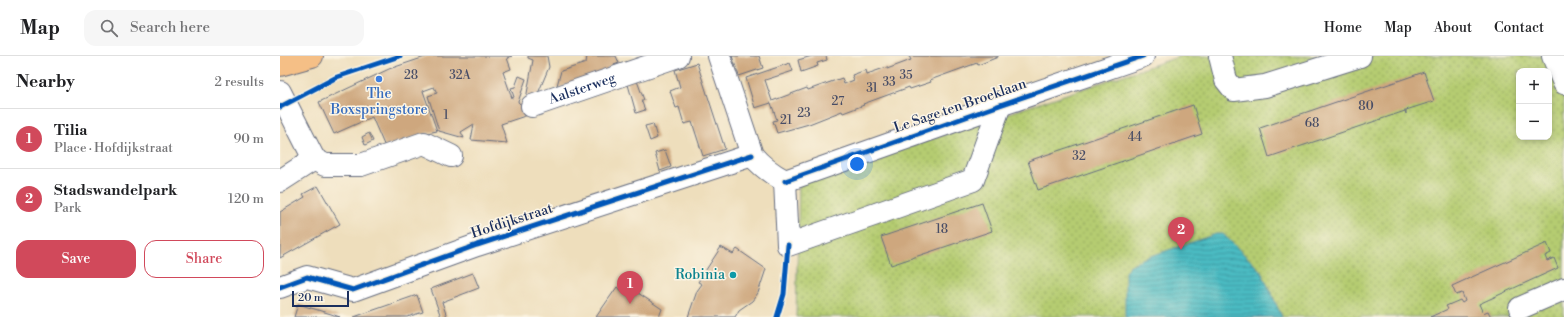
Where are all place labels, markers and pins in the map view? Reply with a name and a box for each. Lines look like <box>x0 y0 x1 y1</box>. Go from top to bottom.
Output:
marker: The Boxspringstore <box>374 74 384 84</box>
place label: The Boxspringstore <box>329 85 428 119</box>
pin: 2 <box>1168 217 1194 250</box>
place label: Robinia <box>675 266 726 284</box>
marker: Robinia <box>728 270 738 280</box>
pin: 1 <box>617 271 643 304</box>

